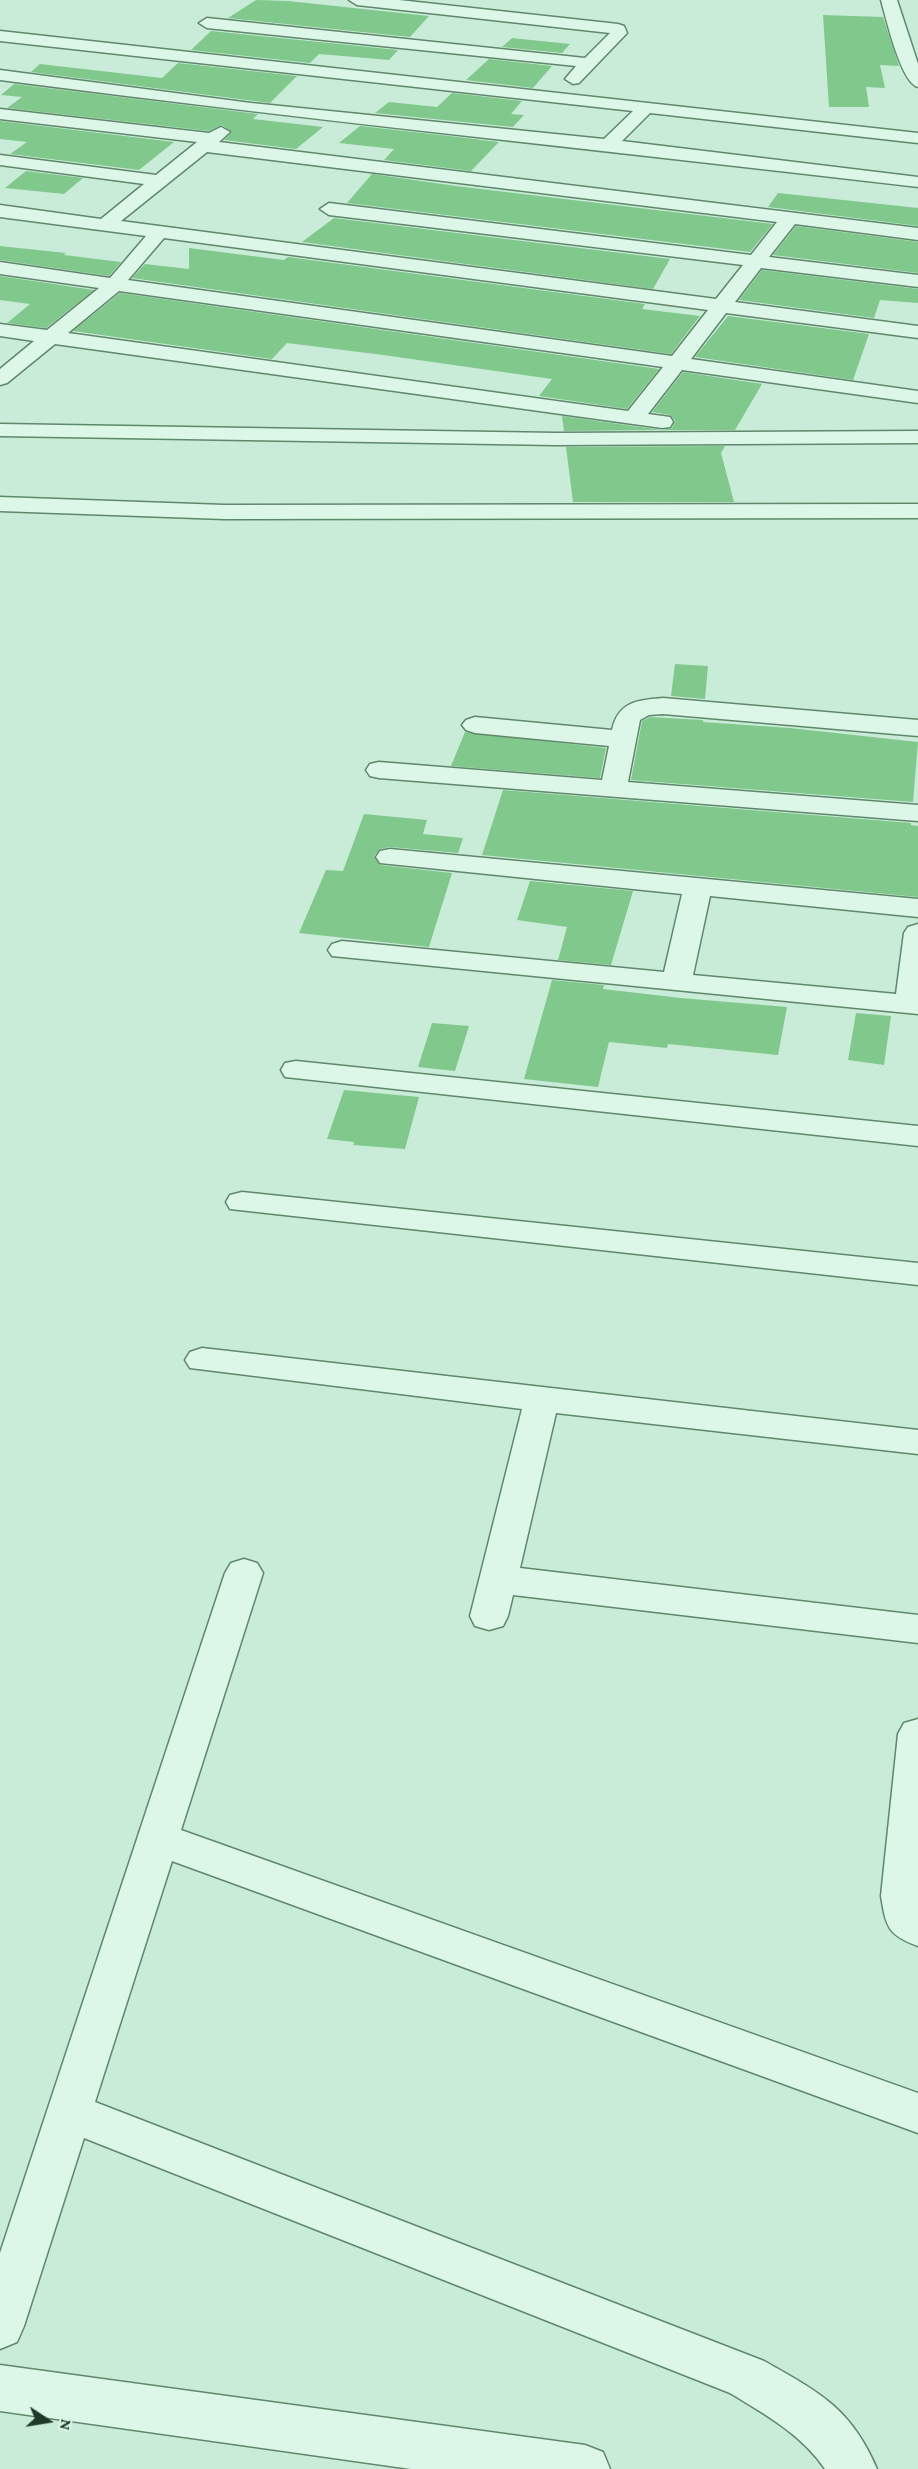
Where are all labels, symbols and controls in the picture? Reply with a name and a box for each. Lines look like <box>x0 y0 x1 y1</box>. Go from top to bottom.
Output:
north arrow <box>18 2391 78 2451</box>
text: N <box>57 2418 76 2432</box>

